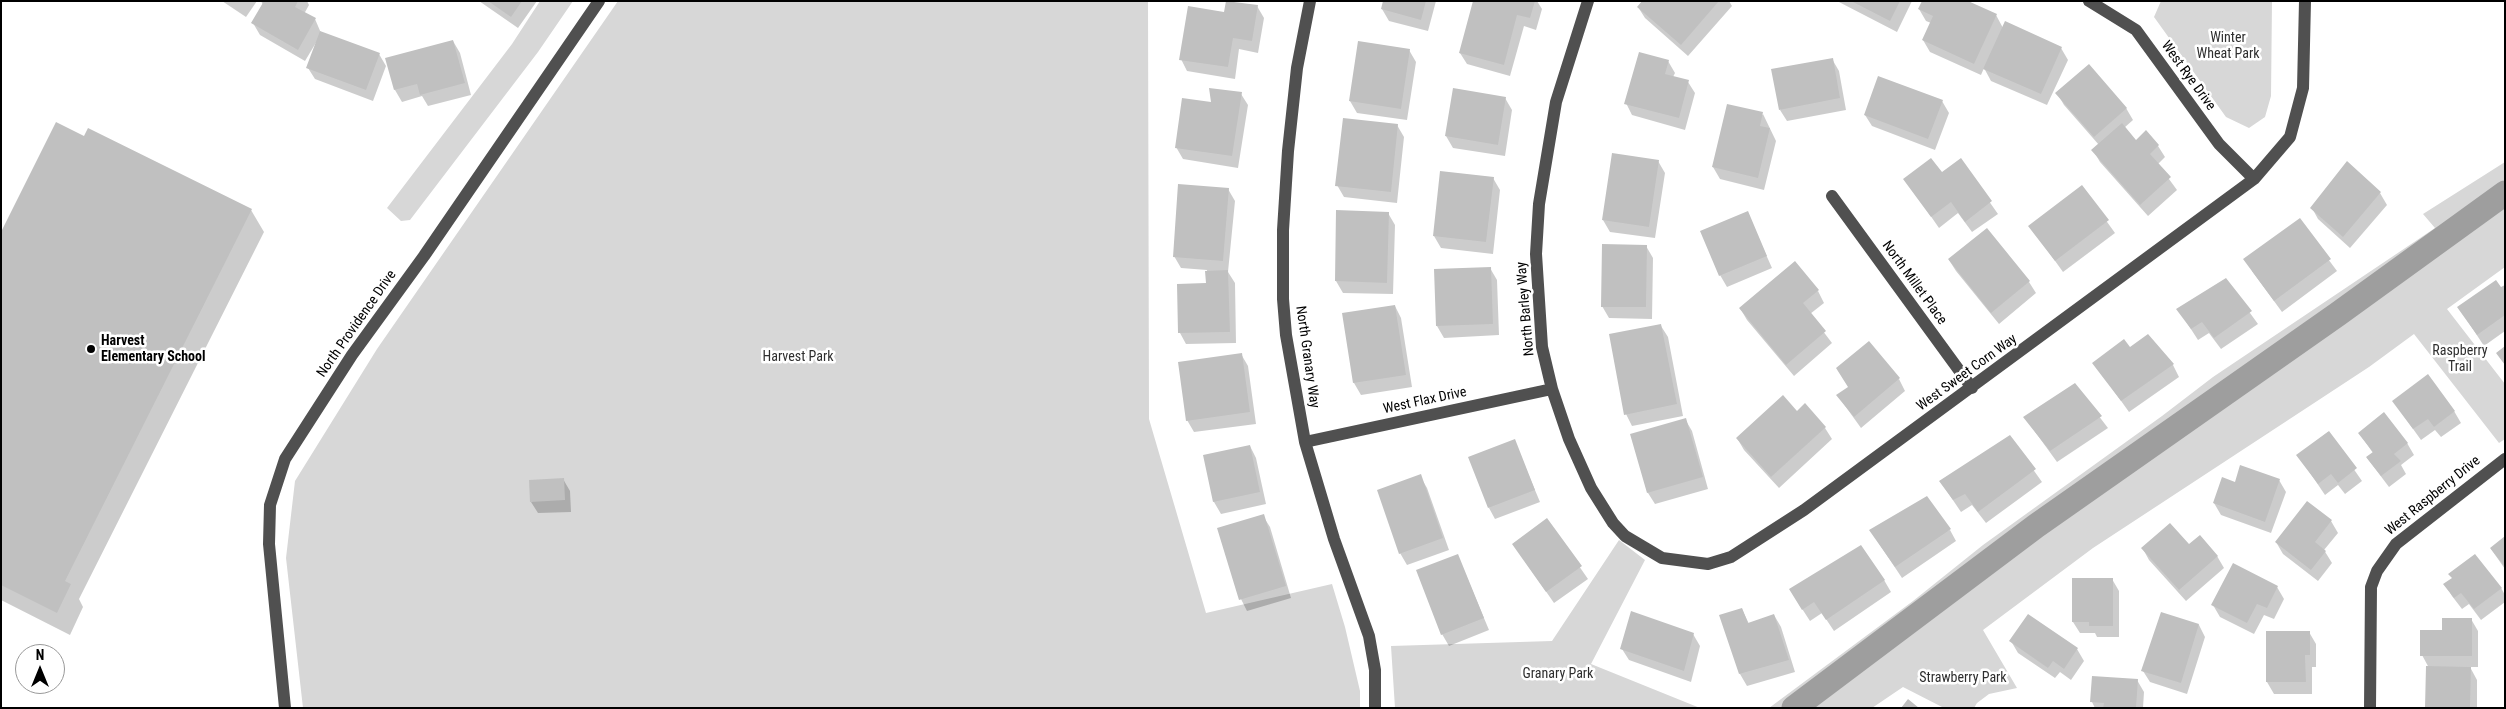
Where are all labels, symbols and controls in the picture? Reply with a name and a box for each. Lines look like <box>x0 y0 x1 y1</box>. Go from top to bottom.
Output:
park label: Winter Wheat Park <box>2196 30 2260 62</box>
street label: West Rye Drive <box>2157 38 2219 114</box>
street label: North Millet Place <box>1878 238 1950 328</box>
street label: North Barley Way <box>1514 261 1538 357</box>
street label: North Providence Drive <box>314 267 400 381</box>
street label: North Granary Way <box>1292 305 1322 409</box>
street label: West Sweet Corn Way <box>1914 331 2020 415</box>
place label: Harvest Elementary School <box>101 333 206 366</box>
marker: Harvest Elementary School <box>85 343 97 355</box>
park label: Raspberry Trail <box>2432 343 2488 376</box>
park label: Harvest Park <box>763 349 833 365</box>
street label: West Flax Drive <box>1382 384 1468 418</box>
street label: West Raspberry Drive <box>2382 453 2484 539</box>
north arrow <box>15 644 65 694</box>
text: N <box>36 647 44 663</box>
park label: Granary Park <box>1523 666 1593 682</box>
park label: Strawberry Park <box>1919 670 2007 686</box>

